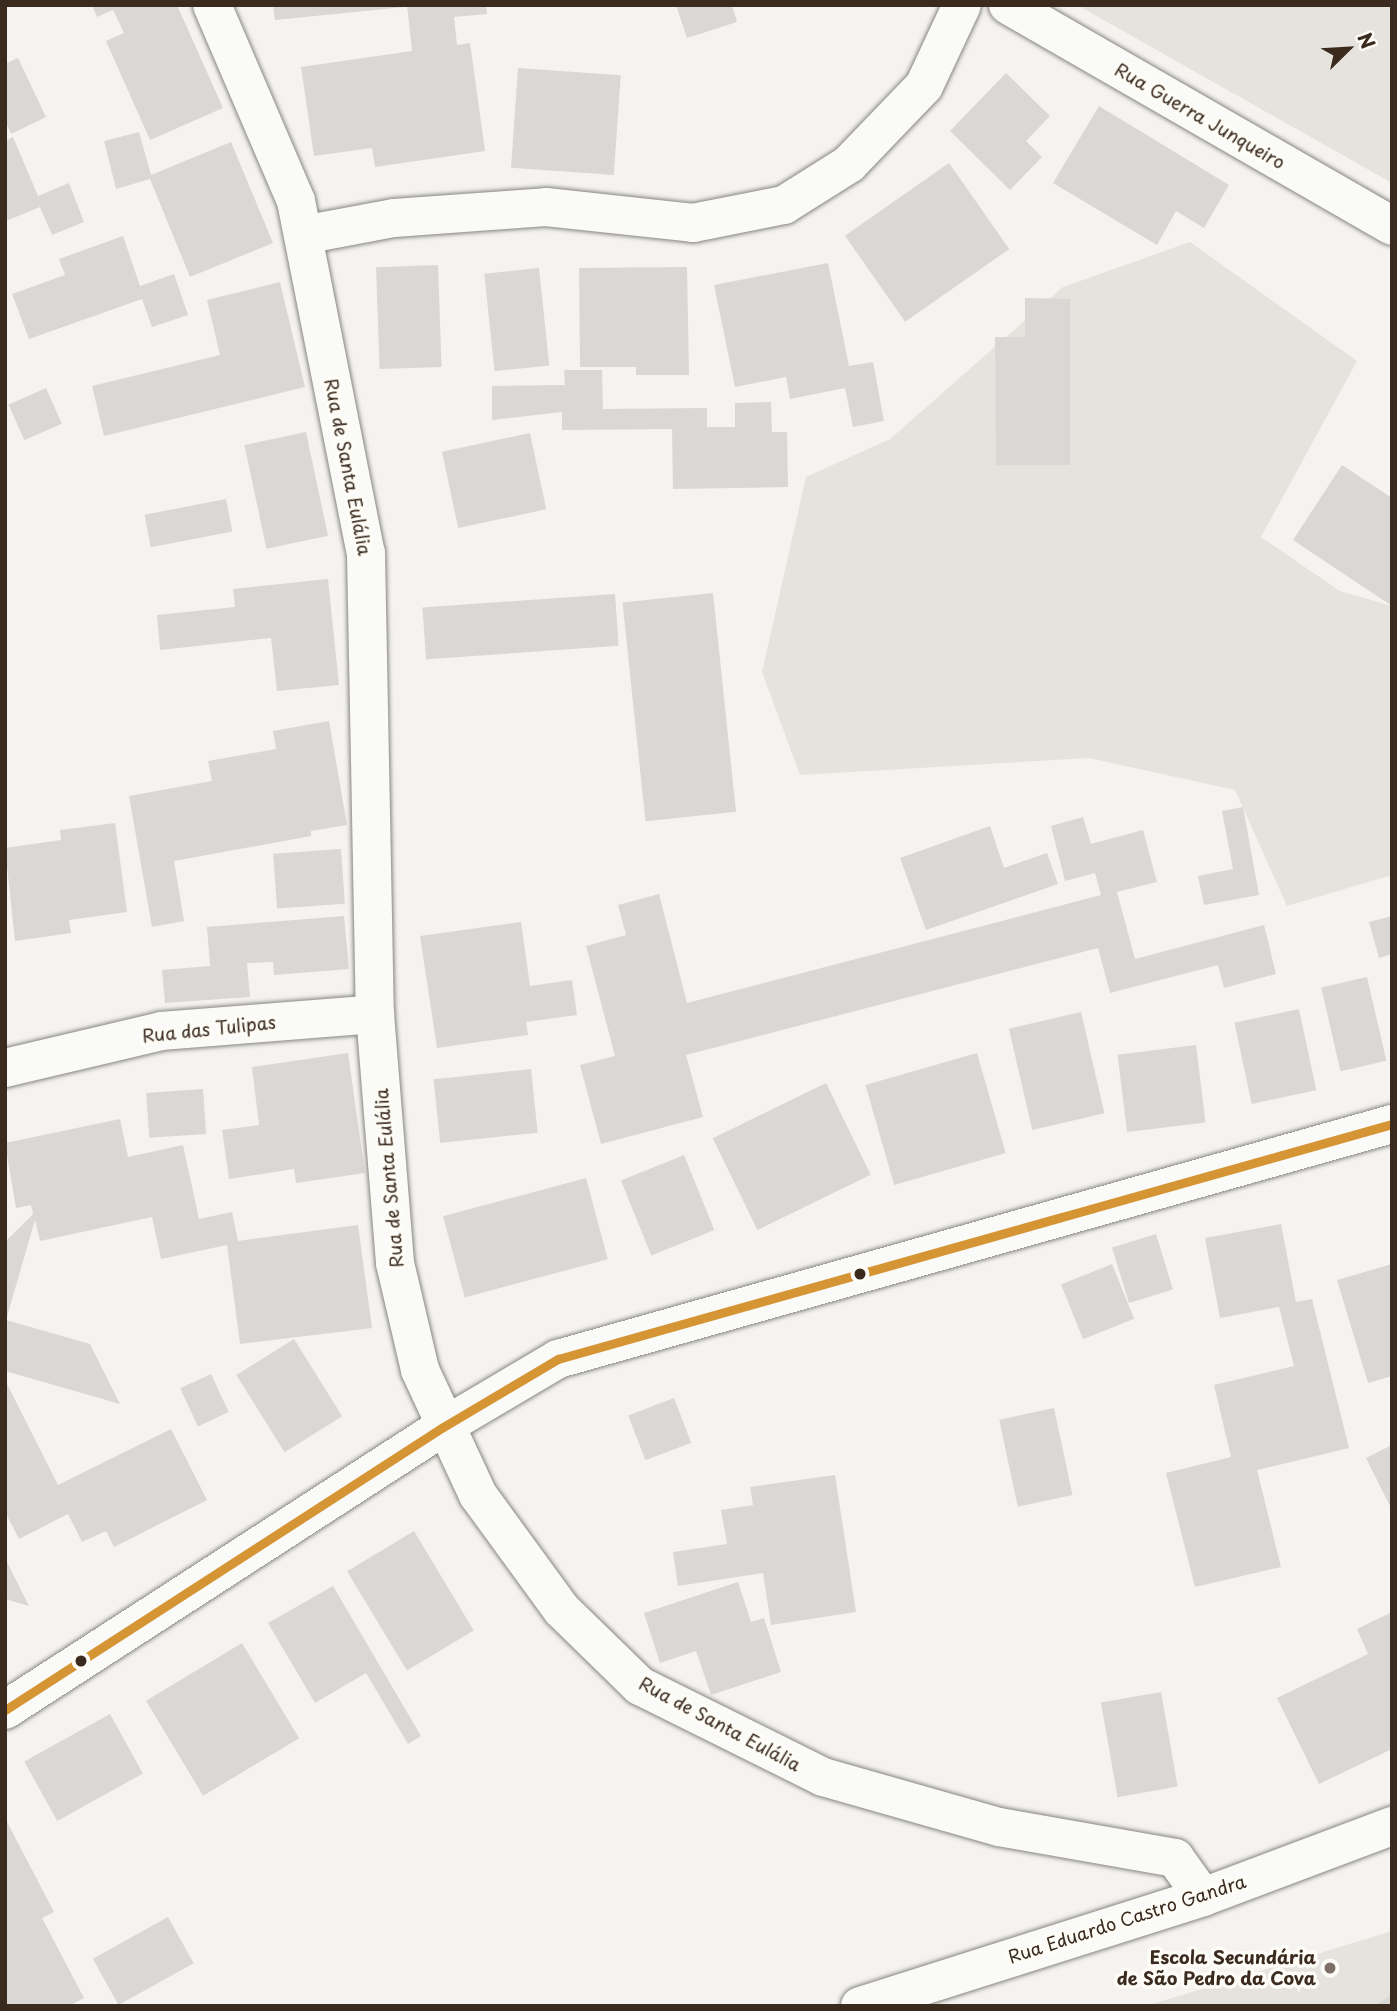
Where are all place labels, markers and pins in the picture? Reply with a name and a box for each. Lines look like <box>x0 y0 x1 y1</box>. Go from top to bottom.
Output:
unlabelled marker <box>853 1267 867 1281</box>
unlabelled marker <box>74 1654 88 1668</box>
place label: Escola Secundária de São Pedro da Cova <box>1117 1947 1316 1990</box>
marker: Escola Secundária de São Pedro da Cova <box>1322 1960 1338 1976</box>

